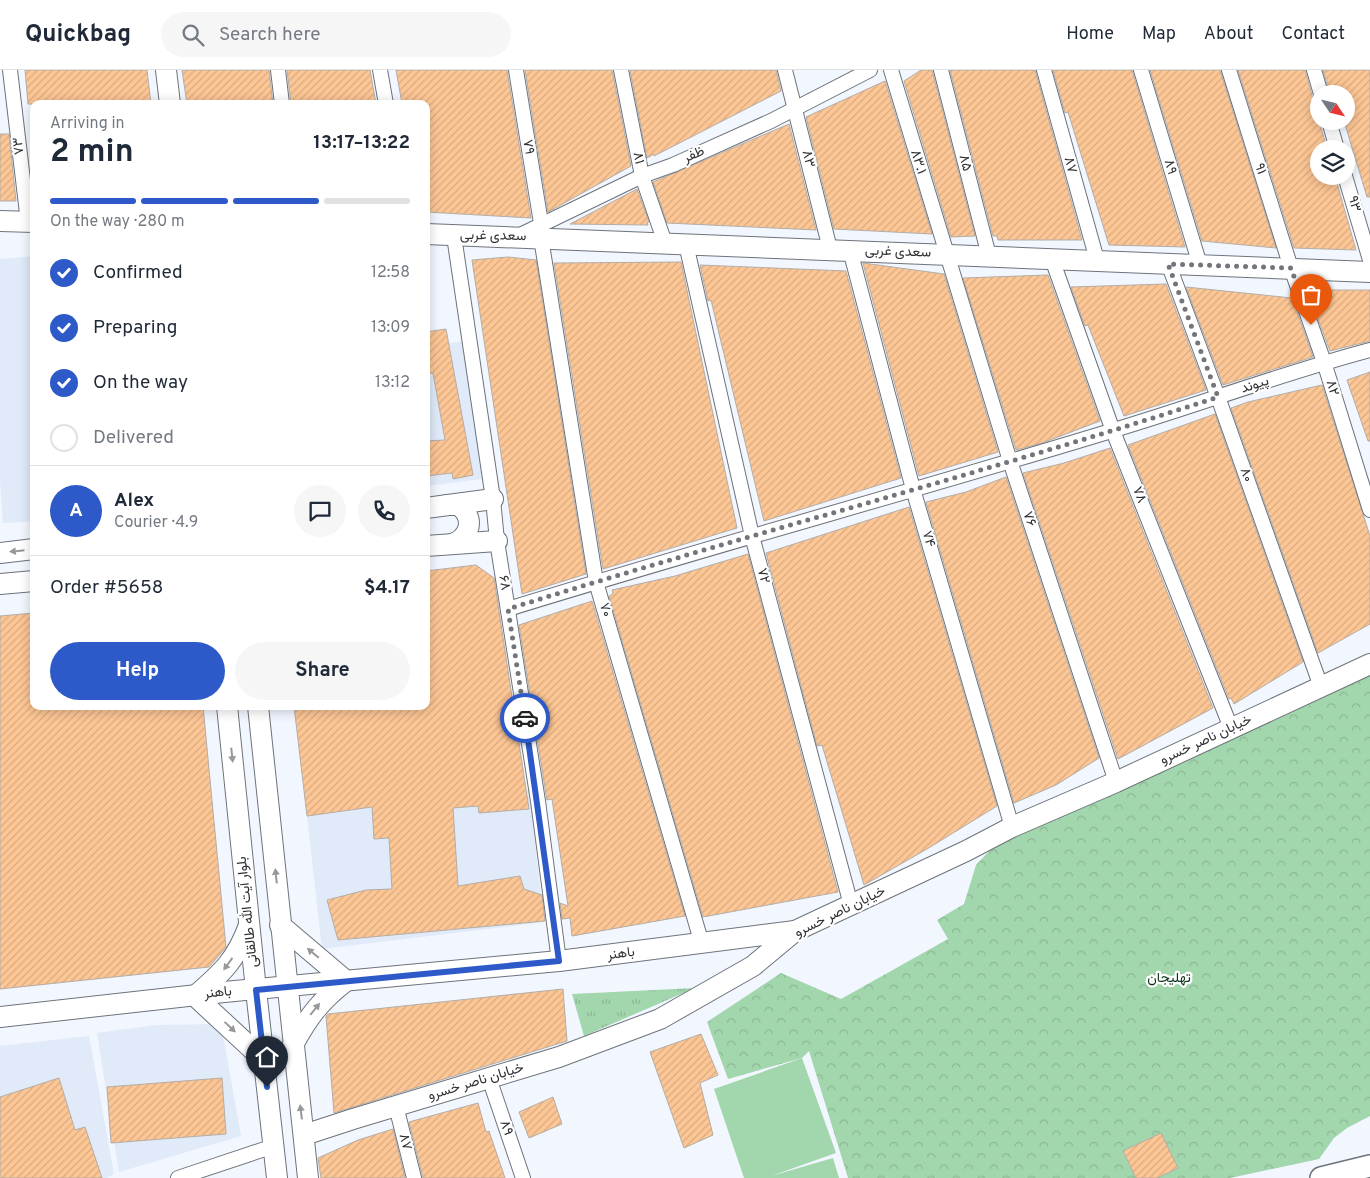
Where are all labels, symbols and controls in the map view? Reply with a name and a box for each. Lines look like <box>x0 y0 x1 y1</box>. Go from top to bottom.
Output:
search box <box>161 12 511 57</box>
text: Quickbag <box>25 20 131 50</box>
icon: search <box>179 21 207 49</box>
text: Search here <box>219 23 321 47</box>
text: Home <box>1066 23 1114 46</box>
text: Map <box>1142 23 1176 46</box>
text: About <box>1204 23 1253 46</box>
text: Contact <box>1281 23 1345 46</box>
north arrow <box>1310 85 1355 130</box>
map controls <box>1310 85 1355 185</box>
text: Arriving in <box>50 114 125 134</box>
text: 13:17–13:22 <box>313 131 410 155</box>
text: 2 min <box>50 133 134 173</box>
street label: ۷۳ <box>9 136 29 156</box>
street label: ۷۹ <box>518 138 538 156</box>
button: layers <box>1310 140 1355 185</box>
street label: ظفر <box>680 143 707 168</box>
street label: ۸۳ <box>798 148 818 170</box>
street label: ۸۳.۱ <box>906 148 930 176</box>
street label: ۸۱ <box>628 150 648 166</box>
street label: ۸۵ <box>955 153 975 173</box>
street label: ۸۷ <box>1060 155 1080 175</box>
street label: ۸۹ <box>1160 157 1180 177</box>
street label: ۹۱ <box>1250 161 1270 177</box>
street label: ۹۳ <box>1344 194 1364 214</box>
text: On the way · 280 m <box>50 212 185 232</box>
street label: سعدی غربی <box>460 227 526 245</box>
street label: سعدی غربی <box>864 242 932 262</box>
icon: check <box>50 259 78 287</box>
text: Confirmed <box>93 261 183 285</box>
text: 12:58 <box>371 263 410 283</box>
pin <box>1290 274 1332 325</box>
icon: bag <box>1297 281 1325 309</box>
icon: check <box>50 314 78 342</box>
text: Preparing <box>93 316 177 340</box>
text: 13:09 <box>371 318 410 338</box>
icon: check <box>50 369 78 397</box>
text: On the way <box>93 371 188 395</box>
street label: پیوند <box>1239 372 1271 397</box>
text: 13:12 <box>375 373 410 393</box>
street label: ۸۲ <box>1322 378 1342 398</box>
text: Delivered <box>93 426 174 450</box>
street label: ۸۰ <box>1236 466 1256 484</box>
street label: ۷۸ <box>1128 484 1150 506</box>
button: chat <box>294 485 346 537</box>
button: phone <box>358 485 410 537</box>
text: Alex <box>114 489 154 513</box>
text: A <box>69 499 83 523</box>
street label: ۷۶ <box>1019 509 1039 529</box>
text: Courier · 4.9 <box>114 513 198 533</box>
street label: ۷۴ <box>918 529 938 549</box>
one-way arrow <box>9 547 25 555</box>
street label: ۷۲ <box>753 566 773 586</box>
street label: ۶۸ <box>494 574 514 592</box>
text: Order #5658 <box>50 576 163 600</box>
text: $4.17 <box>364 576 410 600</box>
street label: ۷۰ <box>595 601 615 619</box>
button: Help <box>50 642 225 700</box>
button: Share <box>235 642 410 700</box>
courier <box>500 693 550 743</box>
icon: car <box>511 704 539 732</box>
street label: خیابان ناصر خسرو <box>1157 711 1255 769</box>
one-way arrow <box>228 747 236 763</box>
street label: بلوار آیت الله طالقانی <box>233 856 262 968</box>
one-way arrow <box>271 868 279 884</box>
street label: خیابان ناصر خسرو <box>792 883 888 941</box>
street label: باهنر <box>605 944 636 964</box>
one-way arrow <box>307 947 320 958</box>
one-way arrow <box>223 957 233 971</box>
park label: تهلیجان <box>1147 970 1191 987</box>
street label: باهنر <box>202 983 233 1003</box>
one-way arrow <box>310 1003 321 1016</box>
one-way arrow <box>223 1021 235 1033</box>
pin <box>246 1036 288 1087</box>
icon: home <box>253 1043 281 1071</box>
street label: خیابان ناصر خسرو <box>426 1059 526 1105</box>
one-way arrow <box>297 1104 305 1120</box>
street label: ۸۹ <box>496 1118 516 1138</box>
street label: ۸۷ <box>395 1132 415 1152</box>

